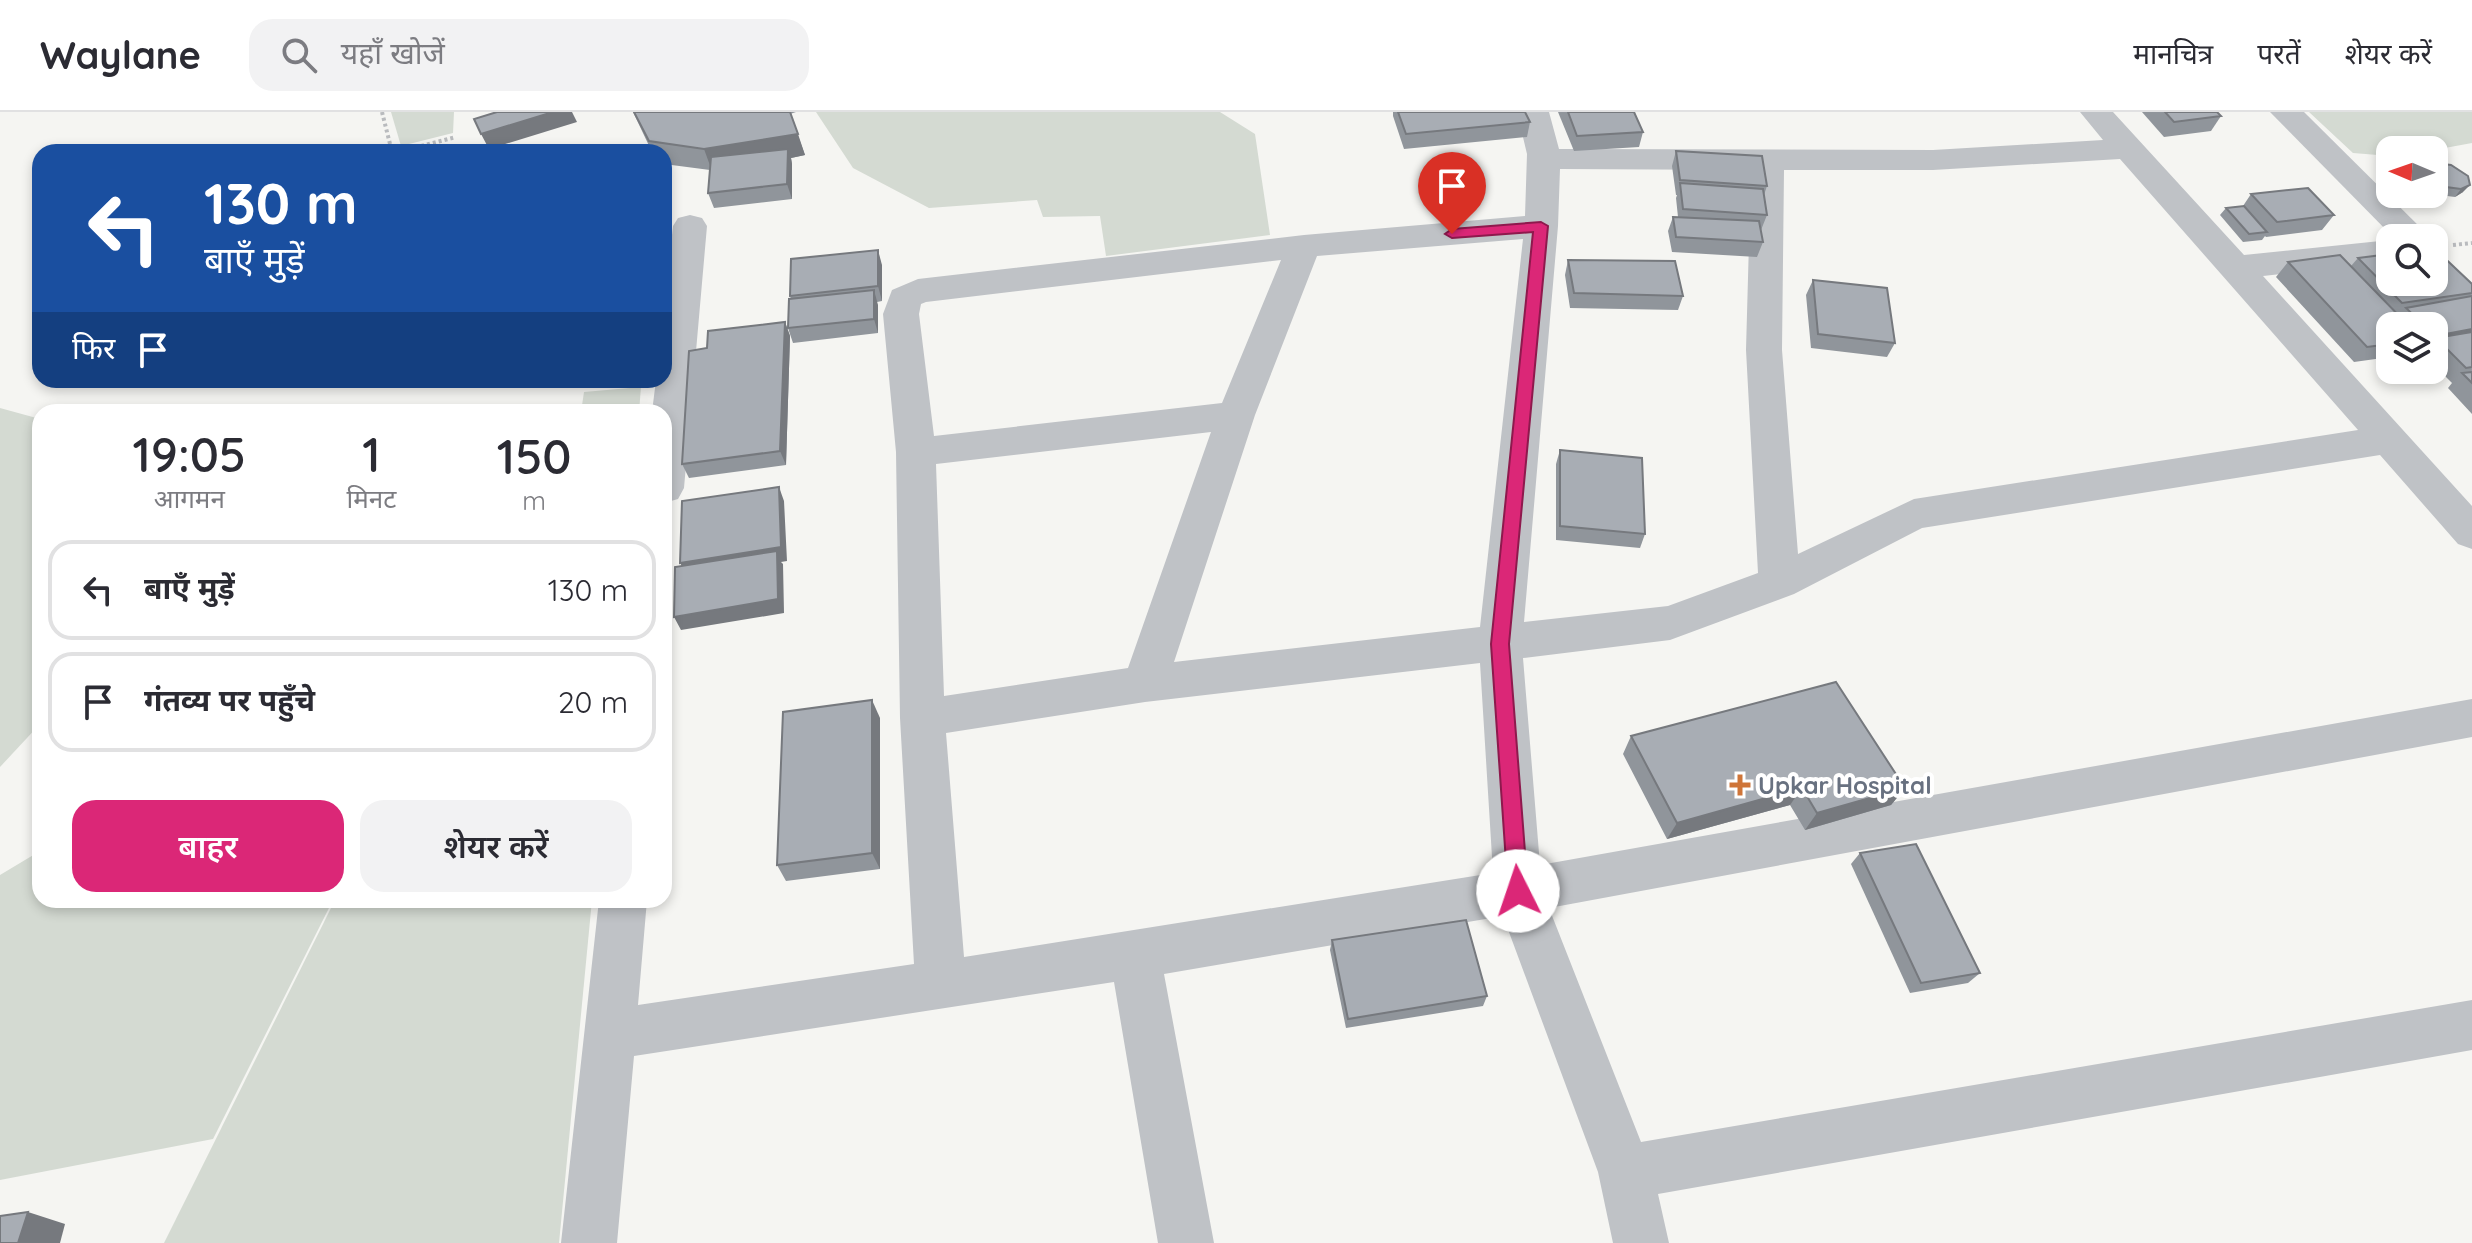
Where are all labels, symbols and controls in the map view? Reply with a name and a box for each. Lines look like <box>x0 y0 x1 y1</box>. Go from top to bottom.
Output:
search box <box>249 19 809 91</box>
text: Waylane <box>40 31 201 79</box>
icon: search <box>277 33 321 77</box>
text: यहाँ खोजें <box>341 34 445 72</box>
text: मानचित्र <box>2133 36 2213 71</box>
text: परतें <box>2257 36 2301 71</box>
text: शेयर करें <box>2345 36 2432 71</box>
north arrow <box>2376 136 2448 208</box>
map controls <box>2376 136 2448 384</box>
pin <box>1418 152 1486 234</box>
icon: arrive <box>1430 164 1474 208</box>
text: 130 m <box>204 168 358 238</box>
icon: left <box>72 176 176 280</box>
button: search <box>2376 224 2448 296</box>
text: बाएँ मुड़ें <box>204 237 304 282</box>
button: layers <box>2376 312 2448 384</box>
icon: arrive <box>131 328 175 372</box>
text: फिर <box>72 329 115 367</box>
text: 19:05 <box>132 424 246 484</box>
text: 1 <box>362 424 381 484</box>
text: 150 <box>497 426 572 486</box>
text: आगमन <box>154 482 225 515</box>
text: मिनट <box>346 482 396 515</box>
text: m <box>522 484 546 517</box>
icon: left <box>76 568 120 612</box>
text: बाएँ मुड़ें <box>144 569 235 607</box>
text: 130 m <box>548 571 628 609</box>
icon: arrive <box>76 680 120 724</box>
text: गंतव्य पर पहुँचे <box>144 681 315 719</box>
text: 20 m <box>558 683 628 721</box>
place label: Upkar Hospital <box>1758 770 1932 800</box>
marker: Upkar Hospital <box>1729 774 1751 796</box>
button: बाहर <box>72 800 344 892</box>
button: शेयर करें <box>360 800 632 892</box>
position arrow <box>1476 849 1560 933</box>

